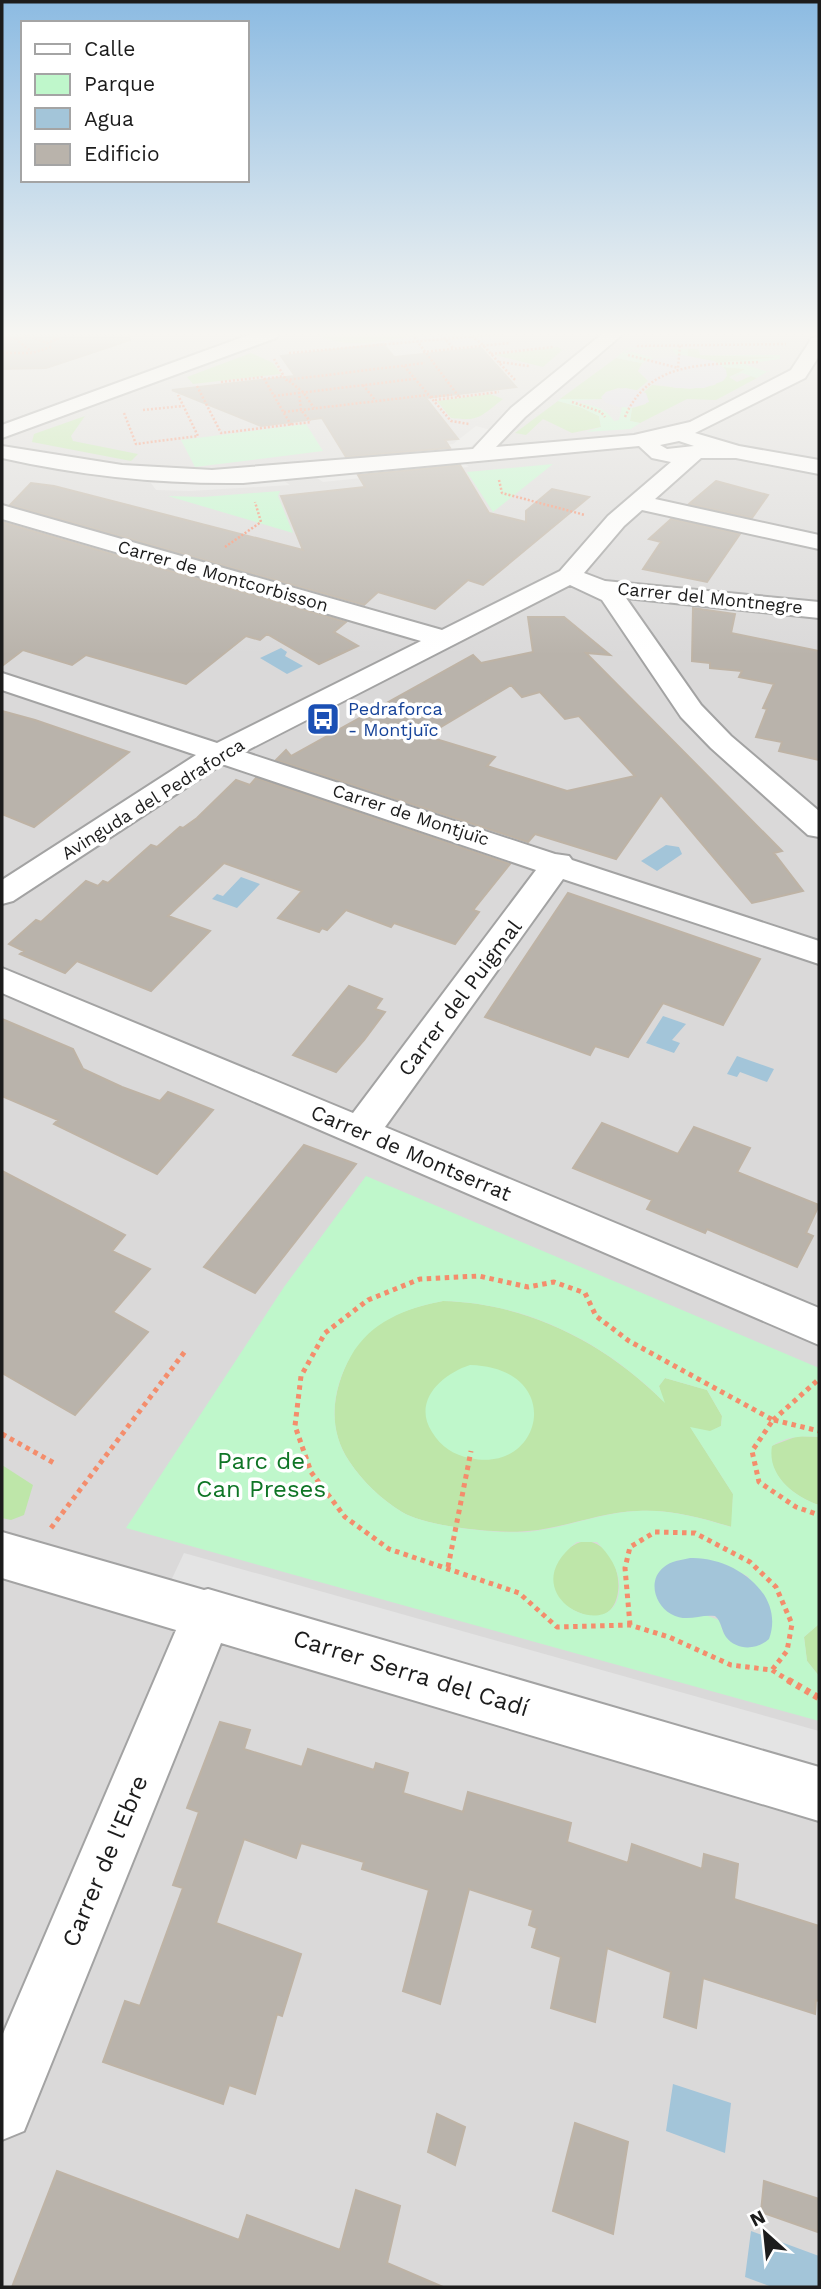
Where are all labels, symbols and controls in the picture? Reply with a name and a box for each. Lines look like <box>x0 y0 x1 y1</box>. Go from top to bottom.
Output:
legend <box>21 21 248 182</box>
text: Calle <box>84 36 135 61</box>
text: Parque <box>84 71 155 96</box>
text: Agua <box>84 106 134 131</box>
text: Edificio <box>84 141 160 166</box>
street label: Carrer de Montcorbisson <box>115 535 331 616</box>
street label: Carrer del Montnegre <box>616 577 804 618</box>
place label: Pedraforca - Montjuïc <box>348 698 443 740</box>
bus stop icon: Pedraforca - Montjuïc <box>304 700 342 738</box>
street label: Avinguda del Pedraforca <box>57 734 248 864</box>
street label: Carrer de Montjuïc <box>330 779 492 850</box>
street label: Carrer del Puigmal <box>393 914 527 1081</box>
street label: Carrer de Montserrat <box>307 1099 515 1206</box>
park label: Parc de Can Preses <box>196 1447 326 1503</box>
street label: Carrer Serra del Cadí <box>290 1624 532 1722</box>
street label: Carrer de l'Ebre <box>56 1771 154 1951</box>
north arrow <box>730 2198 800 2268</box>
text: N <box>746 2205 769 2232</box>

